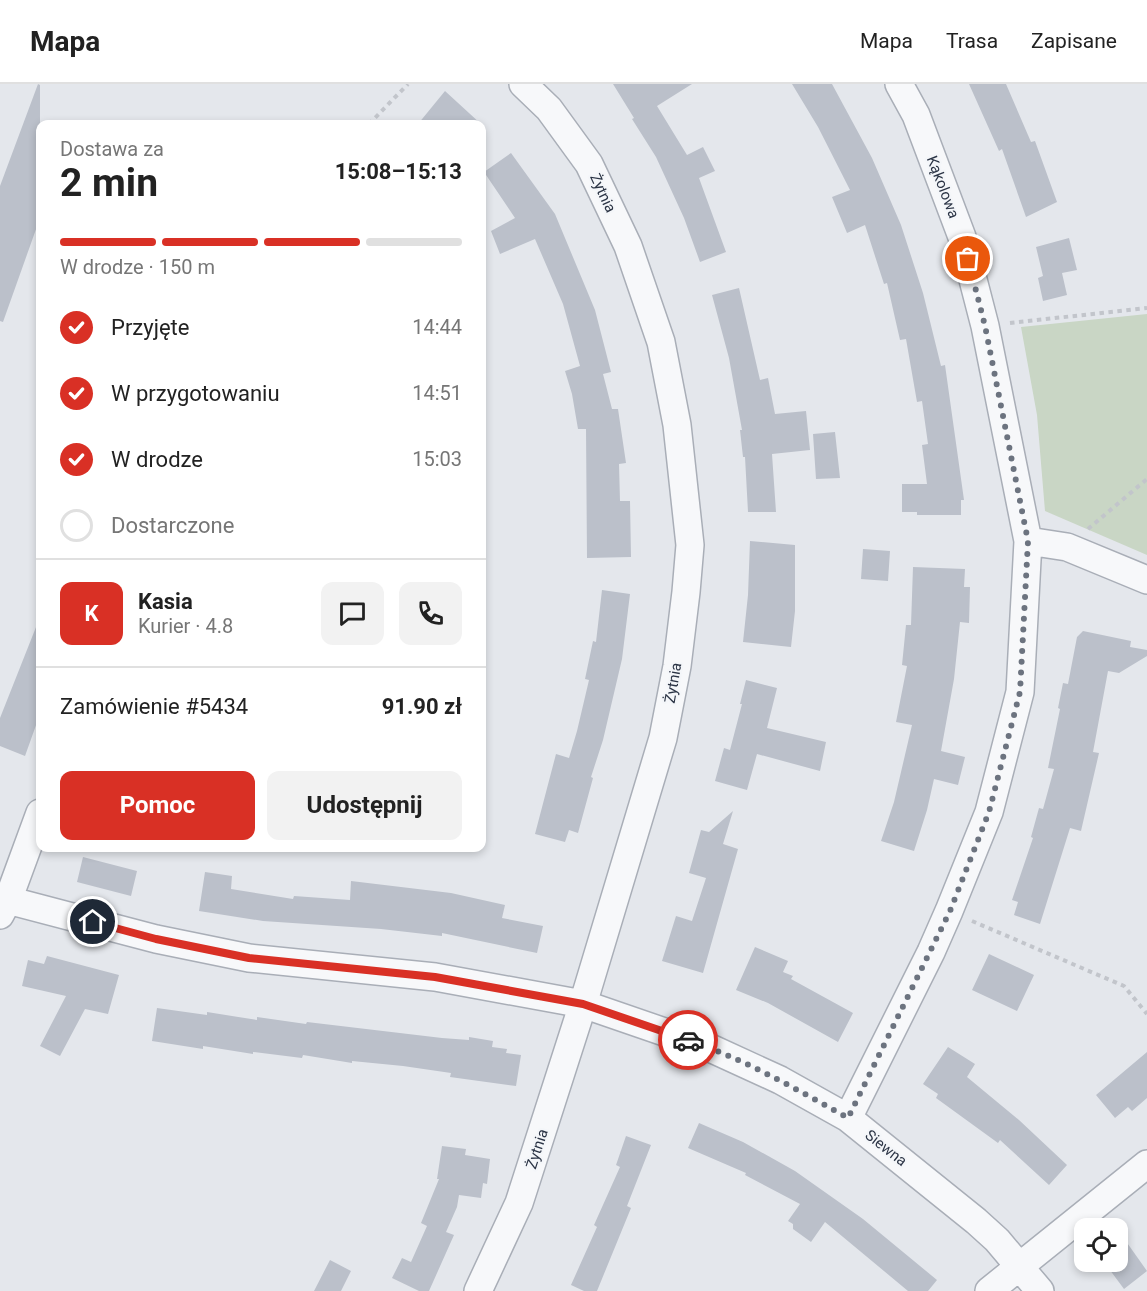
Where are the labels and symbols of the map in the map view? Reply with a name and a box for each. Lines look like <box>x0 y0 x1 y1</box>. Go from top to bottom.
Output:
street label: Kąkolowa <box>923 153 963 221</box>
street label: Żytnia <box>586 171 620 215</box>
pin <box>942 233 993 284</box>
street label: Żytnia <box>661 661 685 705</box>
pin <box>67 896 118 947</box>
courier <box>658 1010 718 1070</box>
street label: Siewna <box>861 1126 911 1170</box>
street label: Żytnia <box>522 1127 552 1171</box>

